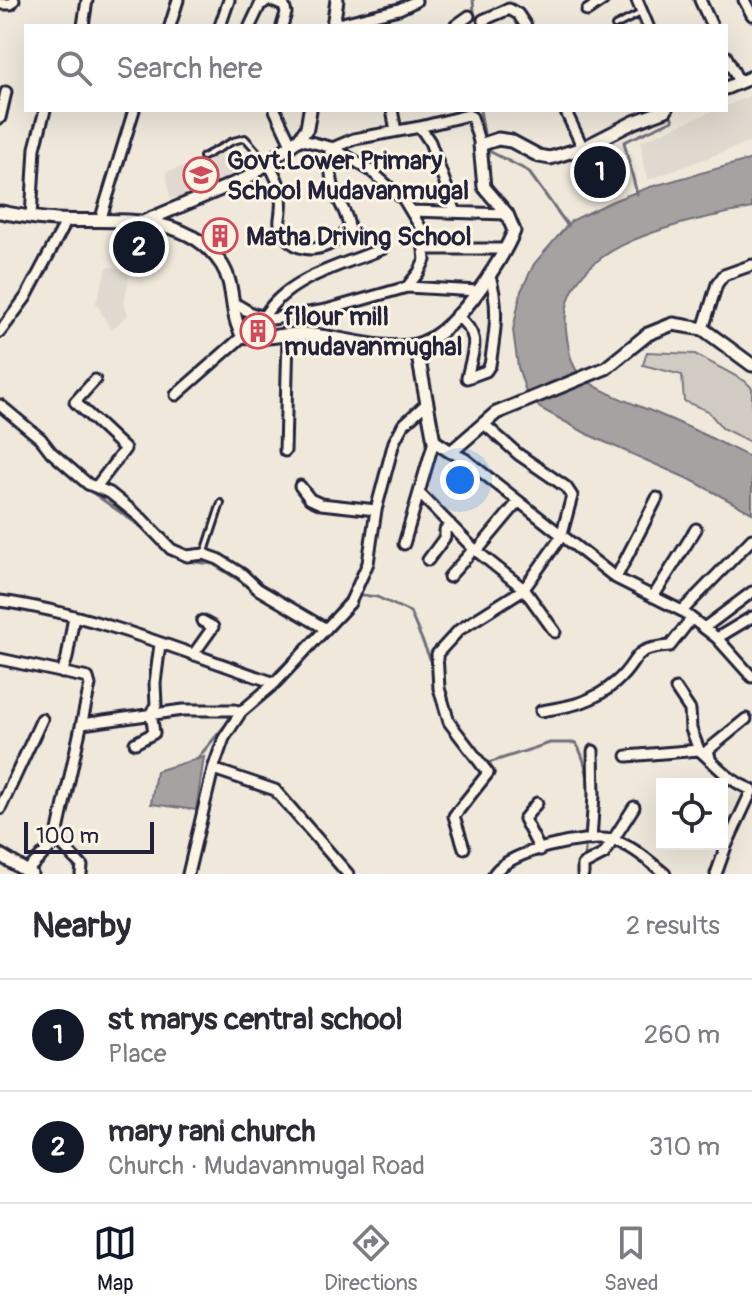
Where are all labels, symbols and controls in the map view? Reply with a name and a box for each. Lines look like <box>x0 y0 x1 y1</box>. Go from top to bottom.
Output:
search box <box>24 24 728 112</box>
icon: search <box>52 46 96 90</box>
text: Search here <box>116 50 263 87</box>
pin: 1 <box>574 142 626 202</box>
place label: Govt.Lower Primary School Mudavanmugal <box>227 145 469 207</box>
school or university icon: Govt.Lower Primary School Mudavanmugal <box>182 156 220 194</box>
pin: 2 <box>113 217 165 277</box>
building icon: Matha Driving School <box>201 217 239 255</box>
place label: Matha Driving School <box>246 221 472 253</box>
place label: fllour mill mudavanmughal <box>284 301 463 363</box>
building icon: fllour mill mudavanmughal <box>239 312 277 350</box>
your location <box>440 460 480 500</box>
map controls <box>656 778 728 850</box>
button: locate <box>656 778 728 850</box>
scale bar <box>24 818 154 854</box>
text: 100 m <box>36 822 99 850</box>
text: Nearby <box>32 905 131 948</box>
text: 2 results <box>626 910 720 942</box>
text: st marys central school <box>108 1001 403 1038</box>
text: 1 <box>53 1019 63 1051</box>
text: 260 m <box>644 1019 720 1051</box>
text: Place <box>108 1038 167 1070</box>
text: mary rani church <box>108 1113 316 1150</box>
text: 2 <box>51 1131 65 1163</box>
text: 310 m <box>649 1131 720 1163</box>
text: Church · Mudavanmugal Road <box>108 1150 425 1182</box>
tab: Map <box>93 1221 137 1297</box>
tab: Directions <box>324 1221 417 1297</box>
tab: Saved <box>604 1221 659 1297</box>

